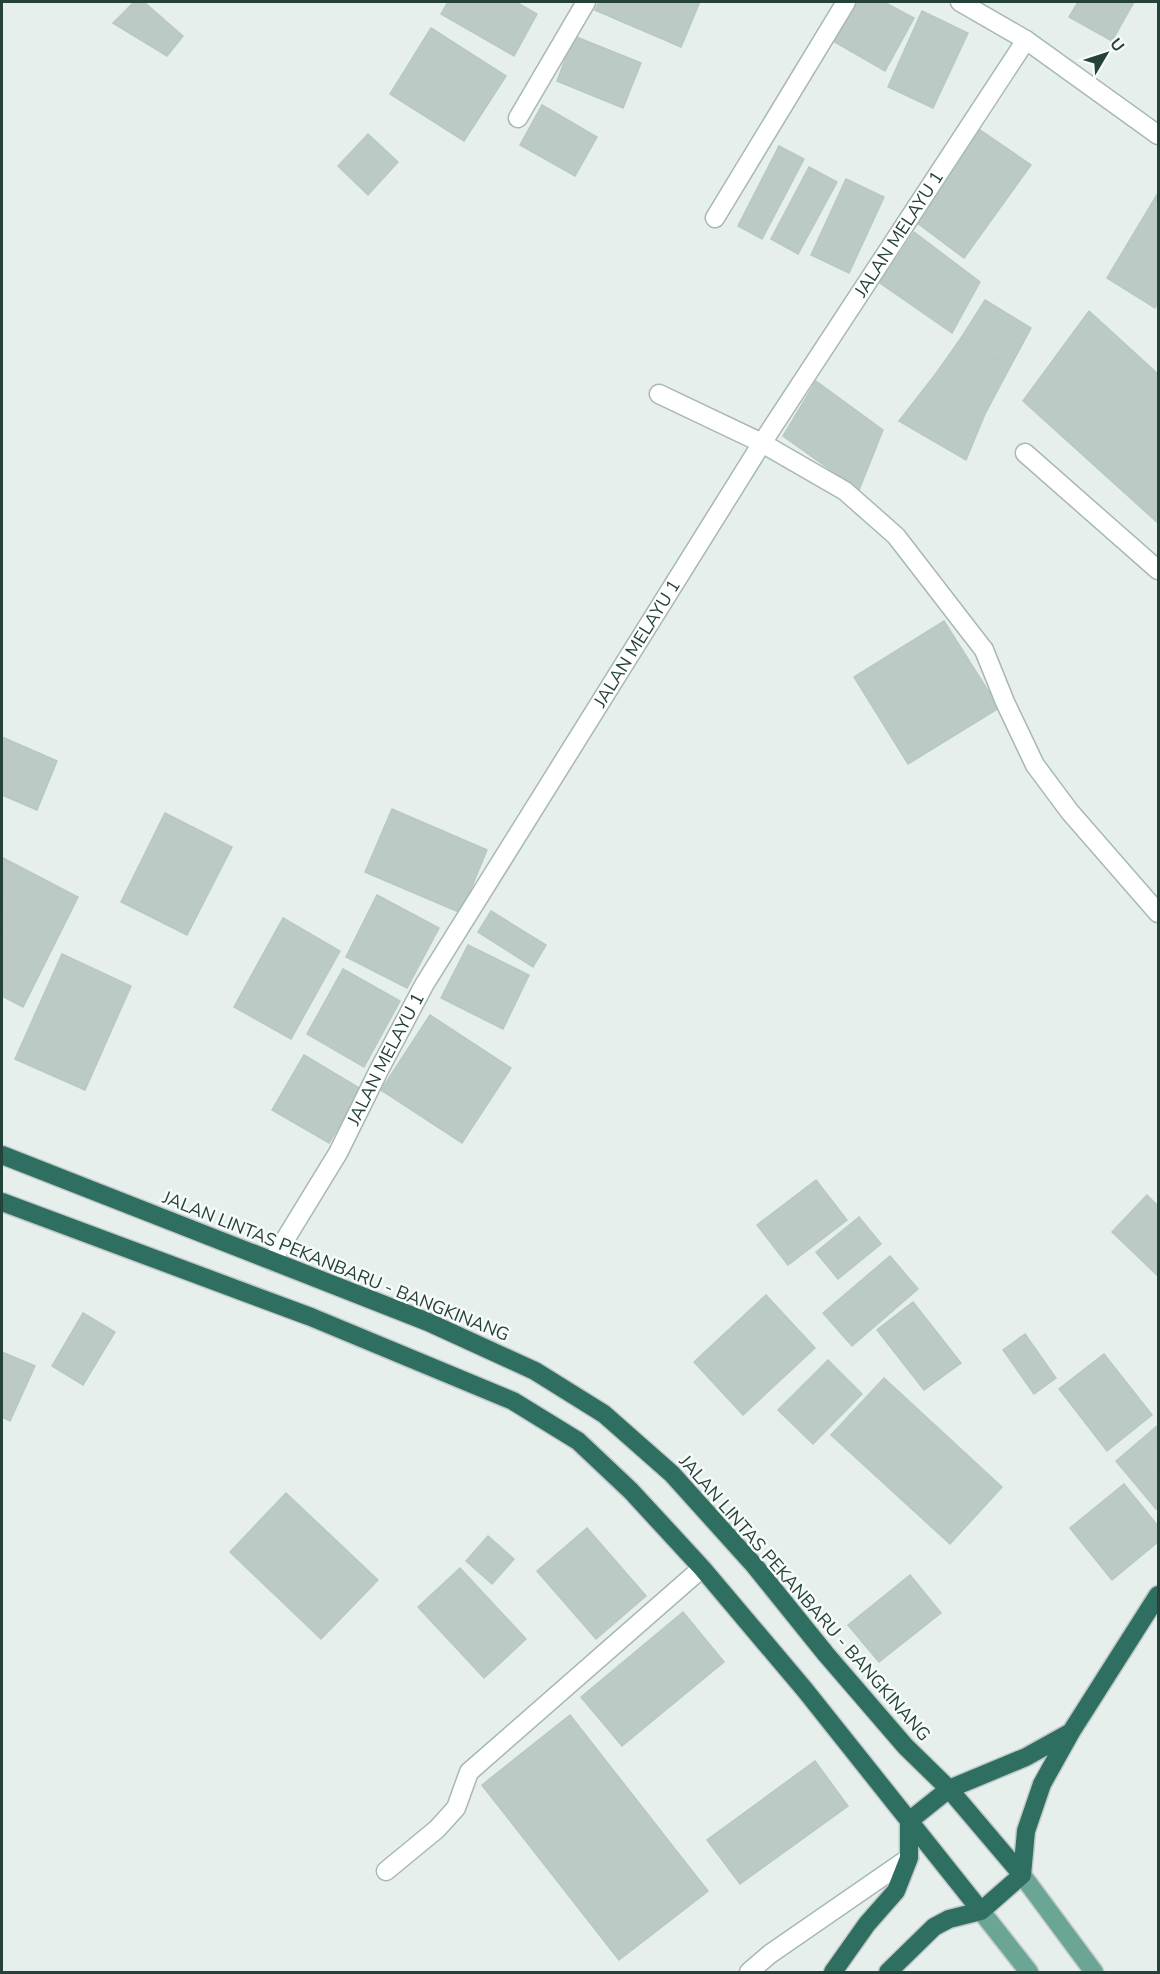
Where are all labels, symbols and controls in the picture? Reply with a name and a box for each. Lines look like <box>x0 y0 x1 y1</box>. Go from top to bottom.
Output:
north arrow <box>1076 24 1136 84</box>
text: U <box>1105 34 1129 57</box>
street label: JALAN MELAYU 1 <box>848 166 949 302</box>
street label: JALAN MELAYU 1 <box>588 575 686 712</box>
street label: JALAN MELAYU 1 <box>341 988 430 1130</box>
street label: JALAN LINTAS PEKANBARU - BANGKINANG <box>158 1185 513 1347</box>
street label: JALAN LINTAS PEKANBARU - BANGKINANG <box>673 1449 936 1746</box>

